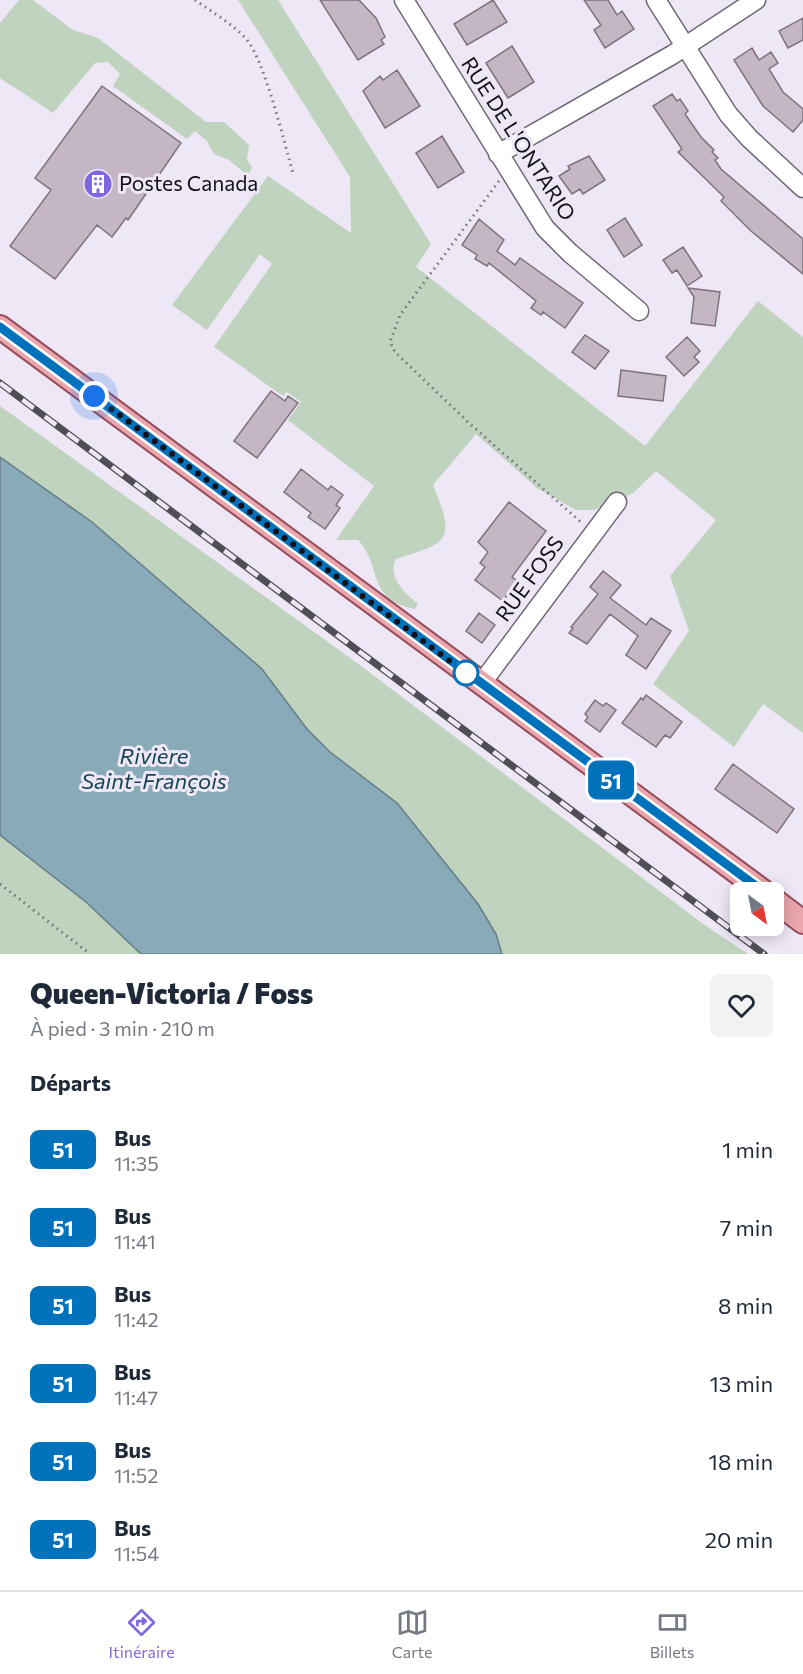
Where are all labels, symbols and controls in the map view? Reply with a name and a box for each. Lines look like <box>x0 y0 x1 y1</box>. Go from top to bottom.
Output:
street label: RUE DE L'ONTARIO <box>457 52 581 225</box>
building icon: Postes Canada <box>82 168 114 200</box>
place label: Postes Canada <box>119 170 258 195</box>
your location <box>79 381 109 411</box>
street label: RUE FOSS <box>489 531 568 626</box>
unlabelled marker <box>453 660 479 686</box>
water label: Rivière Saint-François <box>81 742 227 794</box>
line badge: 51 <box>584 760 638 800</box>
text: 51 <box>600 768 622 793</box>
north arrow <box>730 882 784 936</box>
map controls <box>730 882 784 936</box>
button: heart <box>710 974 773 1037</box>
text: Queen-Victoria / Foss <box>30 976 313 1010</box>
text: À pied · 3 min · 210 m <box>30 1016 215 1040</box>
text: Départs <box>30 1069 111 1096</box>
text: Bus <box>114 1124 151 1151</box>
text: 1 min <box>722 1136 773 1163</box>
text: 51 <box>52 1137 74 1162</box>
text: 11:35 <box>114 1151 159 1175</box>
text: Bus <box>114 1202 151 1229</box>
text: 7 min <box>720 1214 773 1241</box>
text: 51 <box>52 1215 74 1240</box>
text: 11:41 <box>114 1229 156 1253</box>
text: Bus <box>114 1280 151 1307</box>
text: 8 min <box>718 1292 773 1319</box>
text: 51 <box>52 1293 74 1318</box>
text: 11:42 <box>114 1307 159 1331</box>
text: Bus <box>114 1358 151 1385</box>
text: 13 min <box>709 1370 773 1397</box>
text: 51 <box>52 1371 74 1396</box>
text: 11:47 <box>114 1385 158 1409</box>
text: Bus <box>114 1436 151 1463</box>
text: 18 min <box>709 1448 773 1475</box>
text: 51 <box>52 1449 74 1474</box>
text: 11:52 <box>114 1463 158 1487</box>
text: Bus <box>114 1514 151 1541</box>
text: 20 min <box>705 1526 773 1553</box>
text: 51 <box>52 1527 74 1552</box>
text: 11:54 <box>114 1541 159 1565</box>
tab: Itinéraire <box>109 1606 175 1661</box>
tab: Carte <box>392 1606 432 1661</box>
tab: Billets <box>650 1606 694 1661</box>

